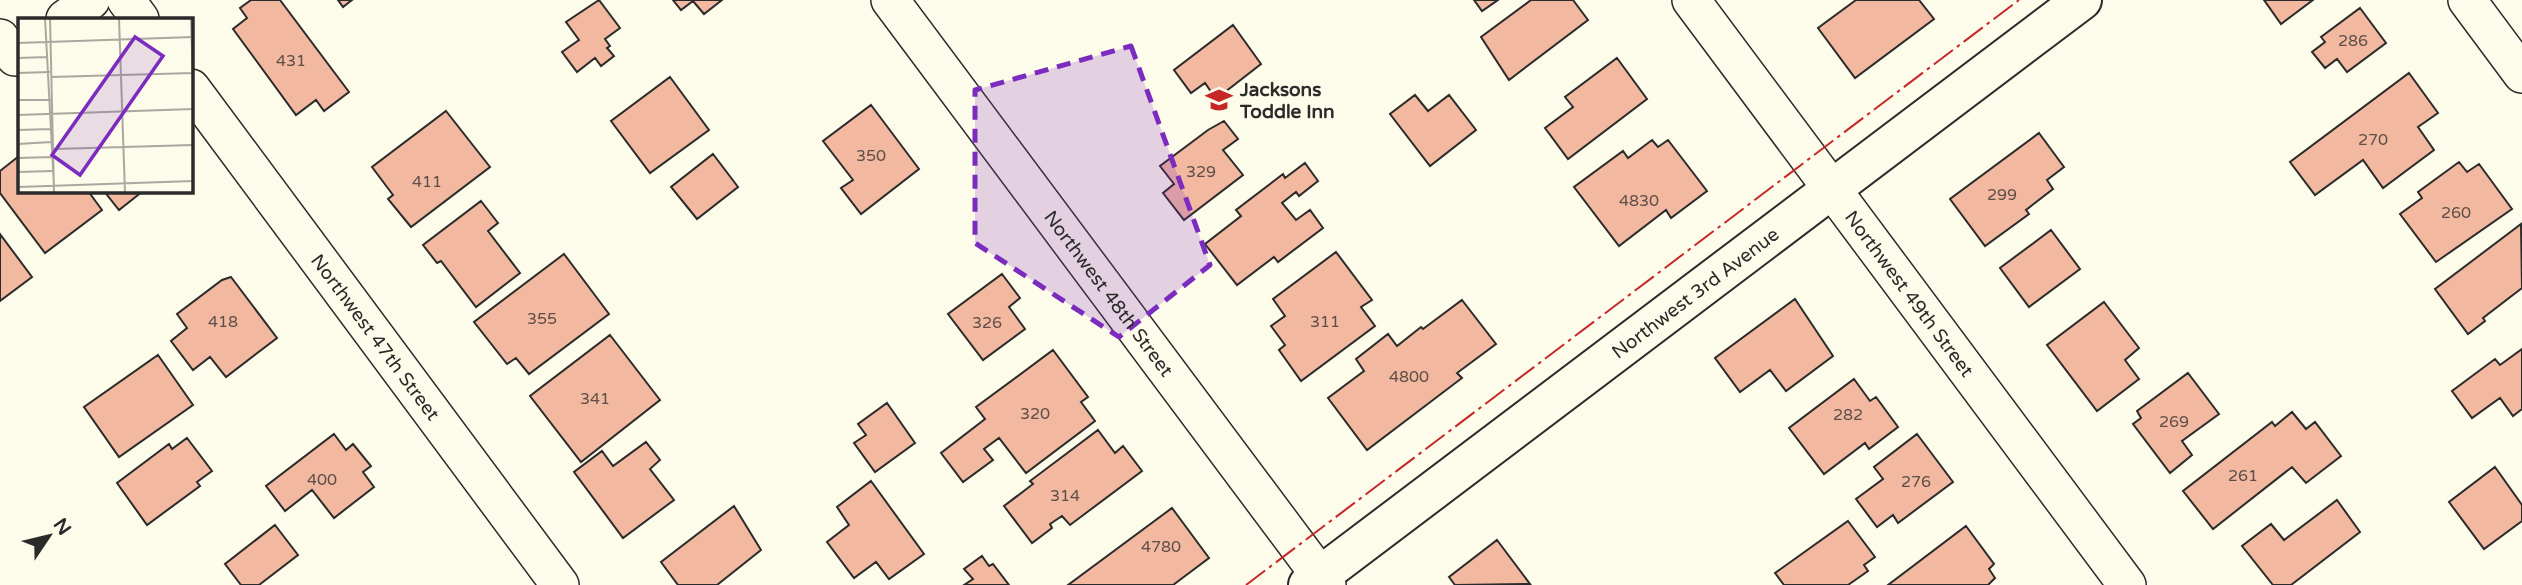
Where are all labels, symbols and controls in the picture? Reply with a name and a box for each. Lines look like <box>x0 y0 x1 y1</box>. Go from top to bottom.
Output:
inset map <box>18 18 192 192</box>
house number: 286 <box>2338 31 2368 51</box>
house number: 431 <box>276 51 306 71</box>
place label: Jacksons Toddle Inn <box>1239 79 1335 123</box>
school or university icon: Jacksons Toddle Inn <box>1204 85 1234 115</box>
house number: 270 <box>2358 130 2388 150</box>
house number: 350 <box>856 146 886 166</box>
house number: 329 <box>1186 162 1216 182</box>
house number: 411 <box>412 172 442 192</box>
house number: 299 <box>1987 185 2017 205</box>
house number: 4830 <box>1619 191 1659 211</box>
house number: 260 <box>2441 203 2471 223</box>
street label: Northwest 48th Street <box>1039 207 1177 381</box>
street label: Northwest 49th Street <box>1840 207 1978 381</box>
street label: Northwest 3rd Avenue <box>1608 223 1783 363</box>
street label: Northwest 47th Street <box>306 250 444 425</box>
house number: 355 <box>527 309 557 329</box>
house number: 418 <box>208 312 238 332</box>
house number: 311 <box>1310 312 1340 332</box>
house number: 326 <box>972 313 1002 333</box>
house number: 4800 <box>1389 367 1429 387</box>
house number: 341 <box>580 389 610 409</box>
house number: 320 <box>1020 404 1050 424</box>
house number: 282 <box>1833 405 1863 425</box>
house number: 269 <box>2159 412 2189 432</box>
house number: 261 <box>2228 466 2258 486</box>
house number: 400 <box>307 470 337 490</box>
house number: 276 <box>1901 472 1931 492</box>
house number: 314 <box>1050 486 1080 506</box>
north arrow <box>14 501 84 571</box>
text: N <box>49 514 75 539</box>
house number: 4780 <box>1141 537 1181 557</box>

